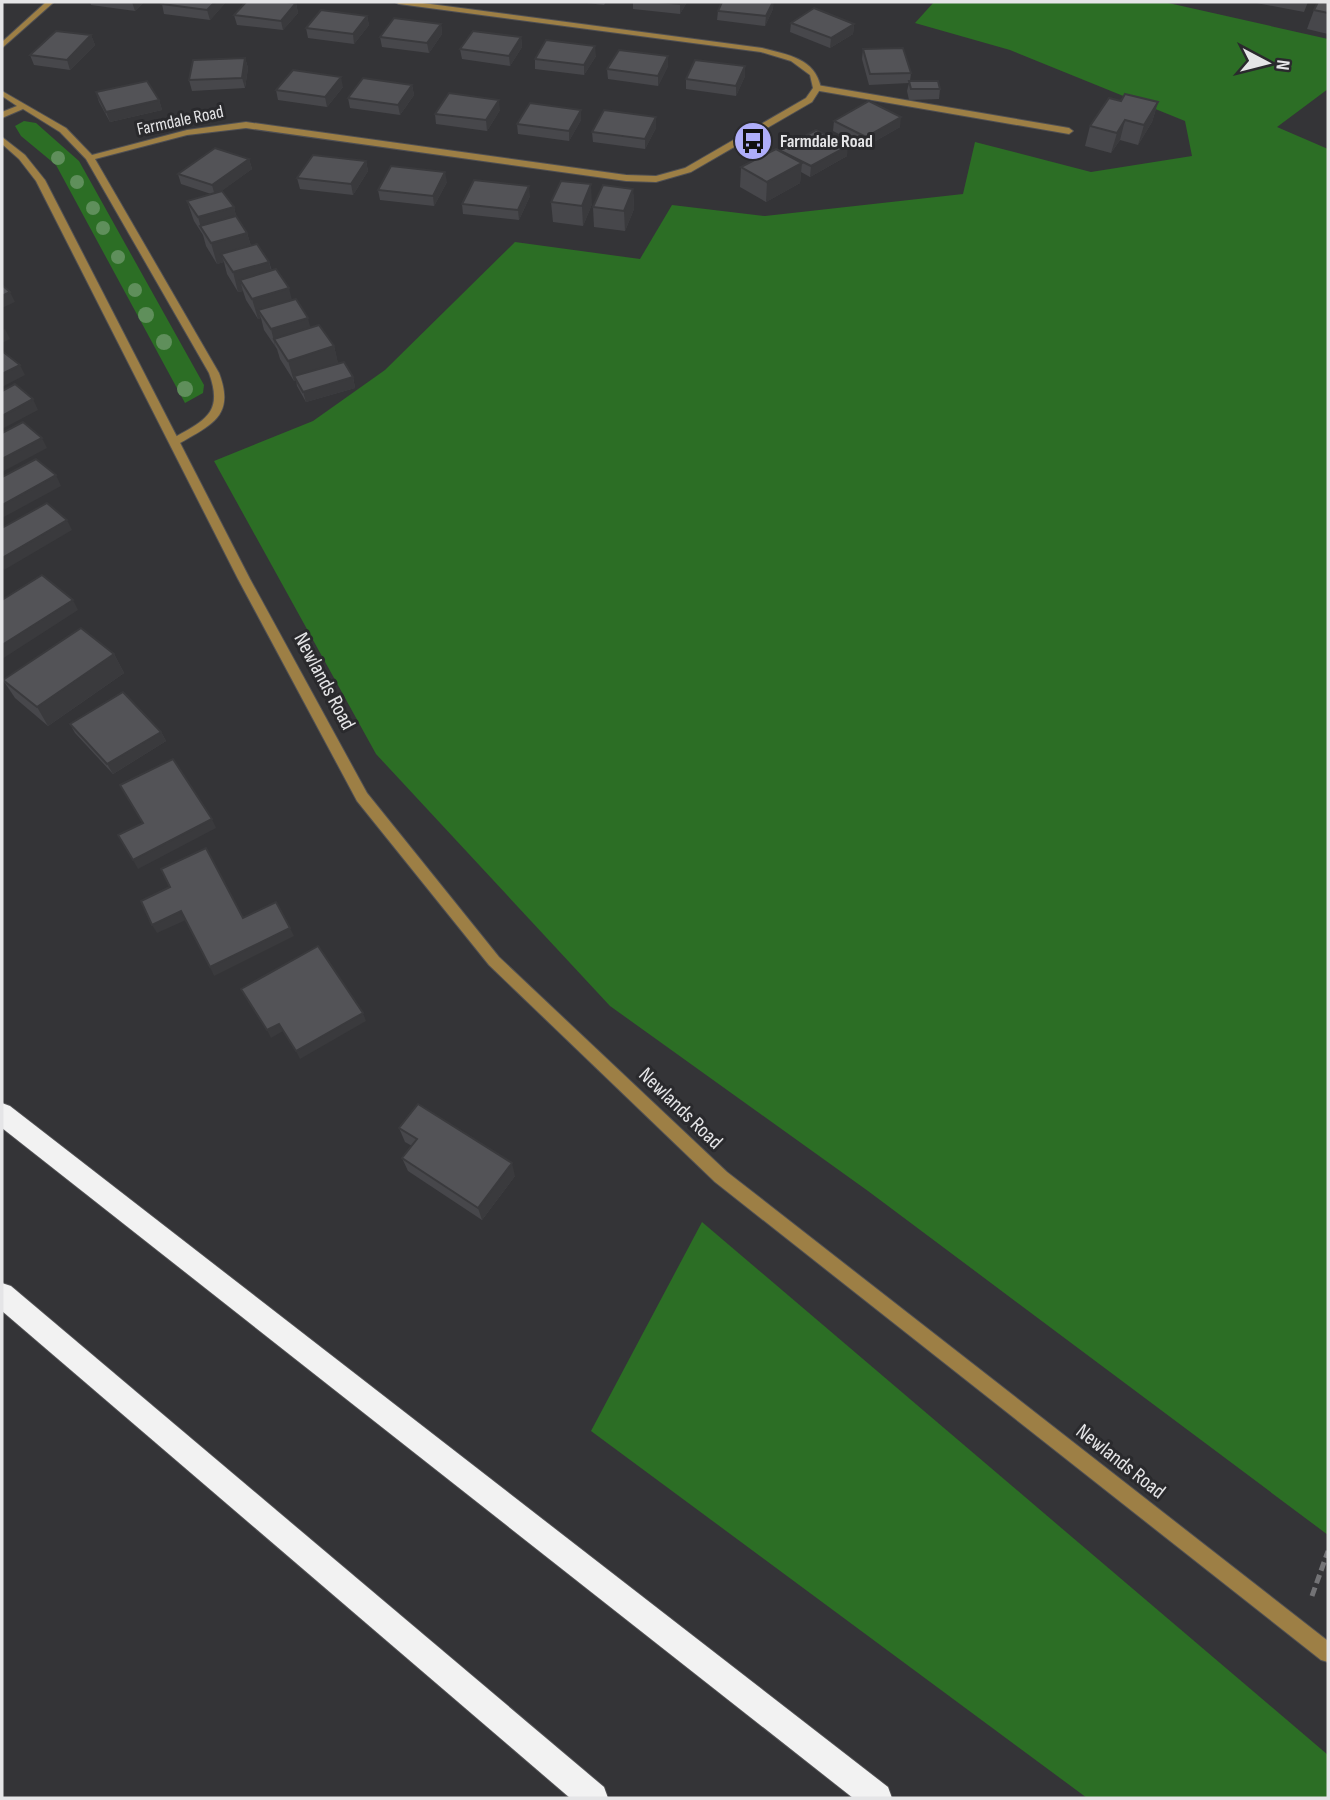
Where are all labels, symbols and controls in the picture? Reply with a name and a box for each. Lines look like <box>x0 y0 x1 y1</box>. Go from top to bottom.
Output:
north arrow <box>1232 28 1302 98</box>
text: N <box>1270 58 1294 71</box>
street label: Farmdale Road <box>135 101 225 140</box>
bus stop icon: Farmdale Road <box>732 120 774 162</box>
place label: Farmdale Road <box>780 131 873 152</box>
street label: Newlands Road <box>289 628 361 734</box>
street label: Newlands Road <box>634 1062 728 1154</box>
street label: Newlands Road <box>1071 1419 1170 1504</box>

